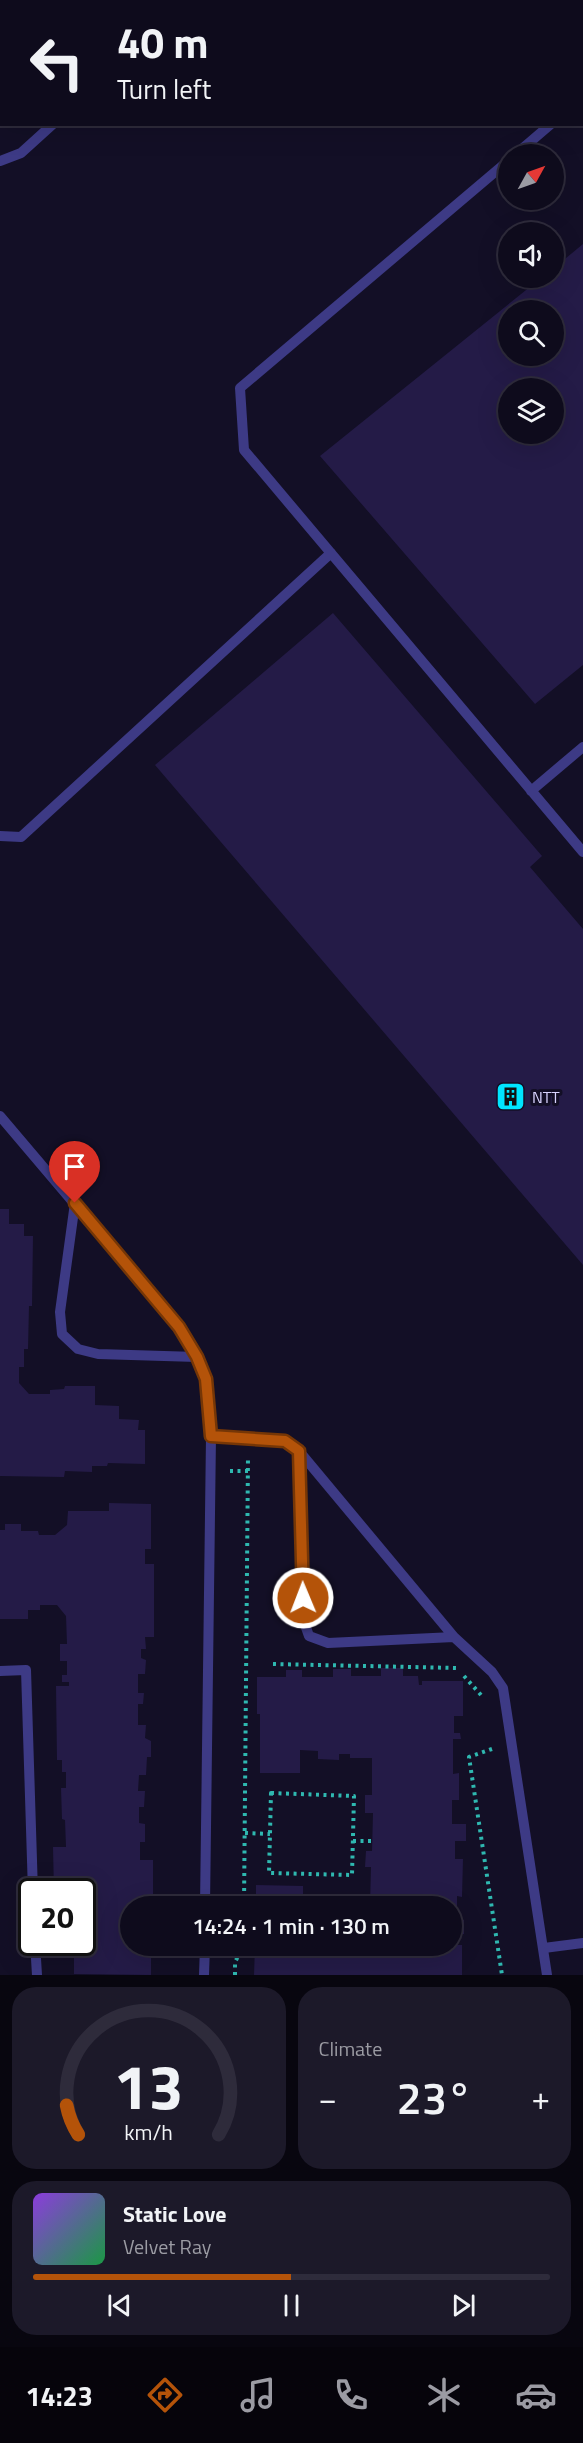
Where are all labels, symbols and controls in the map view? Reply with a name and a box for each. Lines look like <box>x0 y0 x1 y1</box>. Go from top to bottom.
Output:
text: 40 m <box>117 10 209 74</box>
icon: left <box>18 24 96 102</box>
text: Turn left <box>117 68 211 109</box>
north arrow <box>498 144 564 210</box>
map controls <box>498 144 564 444</box>
button: sound <box>498 222 564 288</box>
button: search <box>498 300 564 366</box>
button: layers <box>498 378 564 444</box>
building icon: NTT <box>495 1081 527 1113</box>
place label: NTT <box>532 1085 560 1109</box>
pin <box>49 1141 100 1203</box>
icon: arrive <box>58 1150 91 1183</box>
position arrow <box>271 1566 335 1630</box>
speed limit sign: 20 <box>18 1878 96 1956</box>
text: 14:24 · 1 min · 130 m <box>192 1909 390 1943</box>
text: Climate <box>319 2033 382 2064</box>
text: 13 <box>114 2038 184 2133</box>
text: 23° <box>396 2063 472 2131</box>
text: − <box>319 2073 337 2123</box>
text: + <box>532 2073 550 2123</box>
text: km/h <box>124 2116 173 2148</box>
text: Static Love <box>123 2197 226 2231</box>
text: Velvet Ray <box>123 2231 212 2262</box>
icon: previous <box>103 2289 136 2322</box>
icon: pause <box>275 2289 308 2322</box>
icon: next <box>447 2289 480 2322</box>
icon: directions <box>144 2374 186 2416</box>
icon: music <box>237 2374 279 2416</box>
icon: phone <box>330 2374 372 2416</box>
icon: climate <box>423 2374 465 2416</box>
icon: car <box>515 2374 557 2416</box>
text: 14:23 <box>25 2375 93 2416</box>

